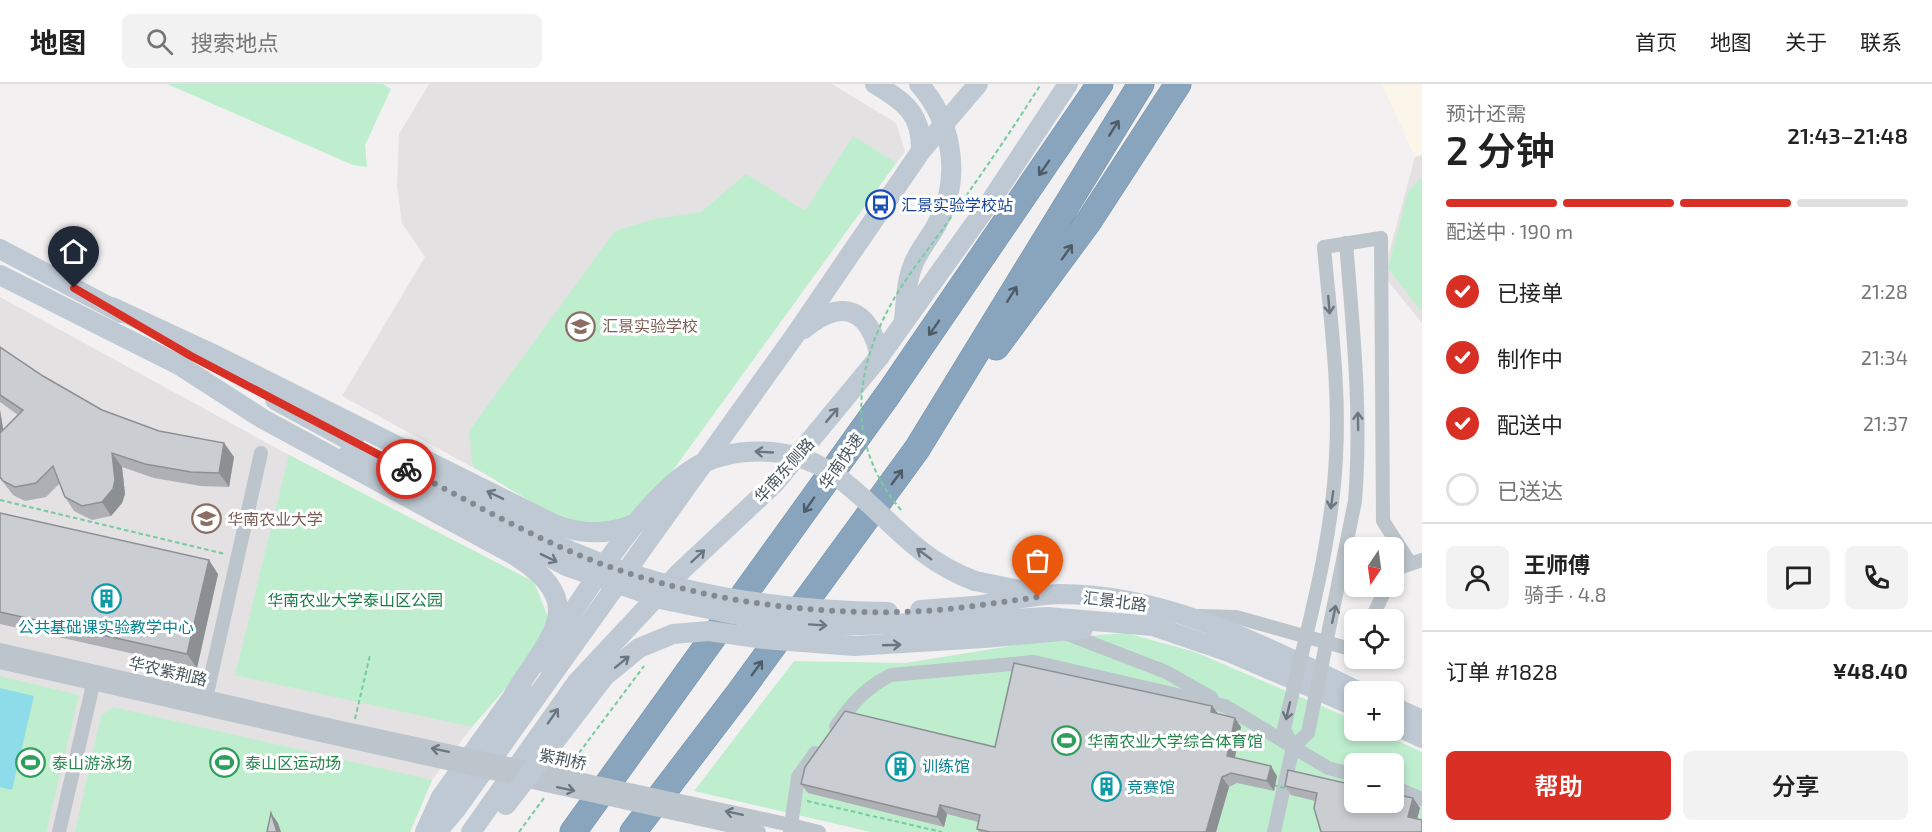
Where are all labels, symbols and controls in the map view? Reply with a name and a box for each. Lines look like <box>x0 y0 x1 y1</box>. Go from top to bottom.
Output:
search box <box>122 14 542 68</box>
text: 地图 <box>30 25 86 59</box>
icon: search <box>143 25 176 58</box>
text: 搜索地点 <box>191 29 279 55</box>
text: 首页 <box>1635 29 1677 54</box>
text: 地图 <box>1710 29 1752 54</box>
text: 关于 <box>1785 29 1827 54</box>
text: 联系 <box>1860 29 1902 54</box>
text: 预计还需 <box>1446 101 1526 125</box>
one-way arrow <box>1109 120 1121 137</box>
text: 21:43–21:48 <box>1787 122 1908 148</box>
text: 2 分钟 <box>1446 126 1555 173</box>
one-way arrow <box>1038 159 1050 175</box>
bus stop icon: 汇景实验学校站 <box>864 189 896 221</box>
place label: 汇景实验学校站 <box>901 195 1013 214</box>
text: 配送中 · 190 m <box>1446 219 1573 243</box>
pin <box>48 226 99 288</box>
icon: home <box>57 235 90 268</box>
one-way arrow <box>1061 244 1073 260</box>
icon: check <box>1446 275 1479 308</box>
text: 已接单 <box>1497 279 1563 305</box>
text: 21:28 <box>1861 279 1908 303</box>
one-way arrow <box>1007 286 1019 303</box>
one-way arrow <box>1324 295 1335 315</box>
school or university icon: 汇景实验学校 <box>565 310 597 342</box>
place label: 汇景实验学校 <box>602 316 698 335</box>
one-way arrow <box>928 319 940 336</box>
icon: check <box>1446 341 1479 374</box>
text: 制作中 <box>1497 345 1563 371</box>
text: 21:34 <box>1861 345 1908 369</box>
one-way arrow <box>825 407 838 423</box>
icon: check <box>1446 407 1479 440</box>
one-way arrow <box>1353 411 1364 431</box>
text: 配送中 <box>1497 411 1563 437</box>
text: 21:37 <box>1863 411 1908 435</box>
street label: 华南快速 <box>814 429 867 492</box>
street label: 华南东侧路 <box>750 434 817 506</box>
courier <box>376 439 436 499</box>
one-way arrow <box>755 446 775 457</box>
icon: bike <box>390 453 423 486</box>
one-way arrow <box>891 469 903 485</box>
text: 已送达 <box>1497 477 1563 503</box>
one-way arrow <box>486 489 504 501</box>
one-way arrow <box>1326 489 1337 509</box>
one-way arrow <box>803 496 815 512</box>
school or university icon: 华南农业大学 <box>190 503 222 535</box>
place label: 华南农业大学 <box>227 509 323 528</box>
pin <box>1012 535 1063 597</box>
north arrow <box>1344 537 1404 597</box>
map controls <box>1344 537 1404 813</box>
icon: bag <box>1021 544 1054 577</box>
button: person <box>1446 546 1509 609</box>
button: chat <box>1767 546 1830 609</box>
button: phone <box>1845 546 1908 609</box>
one-way arrow <box>690 548 705 563</box>
one-way arrow <box>916 548 932 561</box>
text: 王师傅 <box>1524 551 1590 577</box>
one-way arrow <box>540 553 558 564</box>
text: 骑手 · 4.8 <box>1524 582 1607 606</box>
building icon: 公共基础课实验教学中心 <box>90 583 122 615</box>
street label: 汇景北路 <box>1082 587 1148 614</box>
park label: 华南农业大学泰山区公园 <box>267 590 443 609</box>
one-way arrow <box>1328 604 1340 623</box>
button: locate <box>1344 609 1404 669</box>
place label: 公共基础课实验教学中心 <box>18 617 194 636</box>
one-way arrow <box>808 620 828 631</box>
one-way arrow <box>881 639 901 650</box>
street label: 华农紫荆路 <box>127 652 209 689</box>
one-way arrow <box>614 656 630 669</box>
text: ¥48.40 <box>1833 657 1908 683</box>
text: 订单 #1828 <box>1446 658 1558 684</box>
one-way arrow <box>751 661 763 677</box>
button: + <box>1344 681 1404 741</box>
one-way arrow <box>1282 701 1293 720</box>
one-way arrow <box>547 708 560 724</box>
sports icon: 华南农业大学综合体育馆 <box>1050 725 1082 757</box>
place label: 华南农业大学综合体育馆 <box>1087 731 1263 750</box>
one-way arrow <box>431 743 450 755</box>
street label: 紫荆桥 <box>538 744 589 773</box>
sports icon: 泰山游泳场 <box>15 747 47 779</box>
sports icon: 泰山区运动场 <box>208 747 240 779</box>
building icon: 训练馆 <box>885 750 917 782</box>
button: 帮助 <box>1446 751 1671 820</box>
button: 分享 <box>1683 751 1908 820</box>
place label: 泰山游泳场 <box>52 753 132 772</box>
place label: 泰山区运动场 <box>245 753 341 772</box>
button: − <box>1344 753 1404 813</box>
place label: 训练馆 <box>922 756 970 775</box>
building icon: 竞赛馆 <box>1090 771 1122 803</box>
place label: 竞赛馆 <box>1127 777 1175 796</box>
one-way arrow <box>556 784 575 795</box>
one-way arrow <box>724 807 744 818</box>

